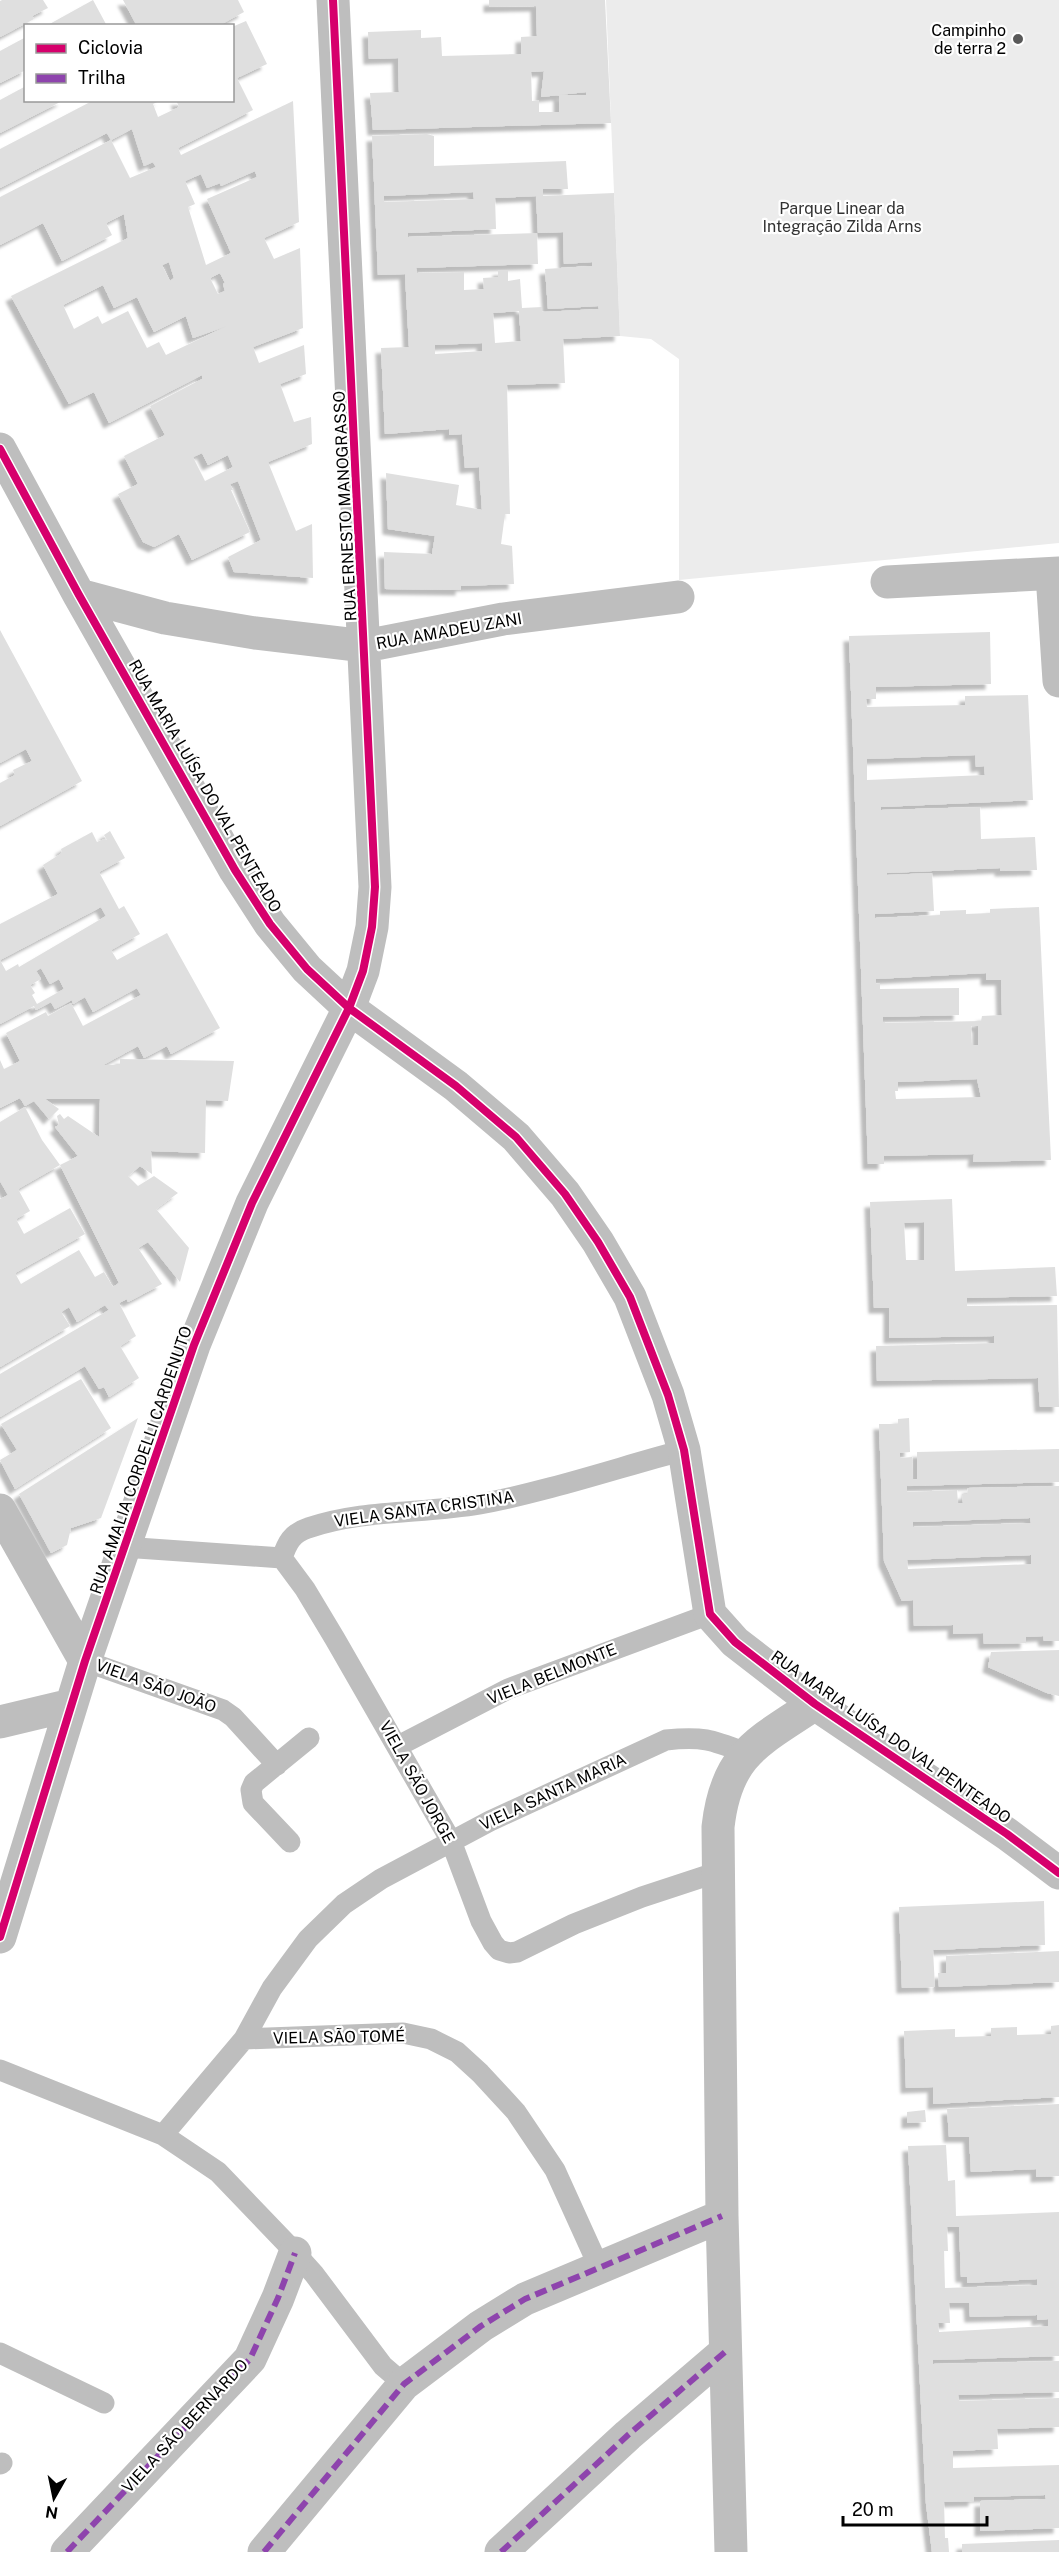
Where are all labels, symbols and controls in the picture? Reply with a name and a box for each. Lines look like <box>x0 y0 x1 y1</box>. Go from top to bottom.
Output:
place label: Campinho de terra 2 <box>931 21 1006 58</box>
legend <box>24 24 234 102</box>
marker: Campinho de terra 2 <box>1011 32 1025 46</box>
text: Ciclovia <box>78 37 143 58</box>
text: Trilha <box>78 67 125 88</box>
park label: Parque Linear da Integração Zilda Arns <box>762 199 922 236</box>
street label: RUA ERNESTO MANOGRASSO <box>329 390 361 622</box>
street label: RUA AMADEU ZANI <box>375 609 523 653</box>
street label: RUA MARIA LUÍSA DO VAL PENTEADO <box>125 656 286 916</box>
street label: RUA AMALIA CORDELLI CARDENUTO <box>86 1323 196 1597</box>
street label: VIELA SANTA CRISTINA <box>333 1487 515 1531</box>
street label: VIELA BELMONTE <box>485 1639 619 1709</box>
street label: RUA MARIA LUÍSA DO VAL PENTEADO <box>767 1646 1015 1828</box>
street label: VIELA SÃO JOÃO <box>93 1654 219 1717</box>
street label: VIELA SÃO JORGE <box>375 1717 459 1847</box>
street label: VIELA SANTA MARIA <box>477 1750 629 1834</box>
street label: VIELA SÃO TOMÉ <box>273 2025 405 2048</box>
street label: VIELA SÃO BERNARDO <box>117 2355 252 2497</box>
north arrow <box>24 2468 84 2528</box>
scale bar <box>843 2489 987 2527</box>
text: 20 m <box>852 2499 894 2520</box>
text: N <box>44 2502 59 2523</box>

